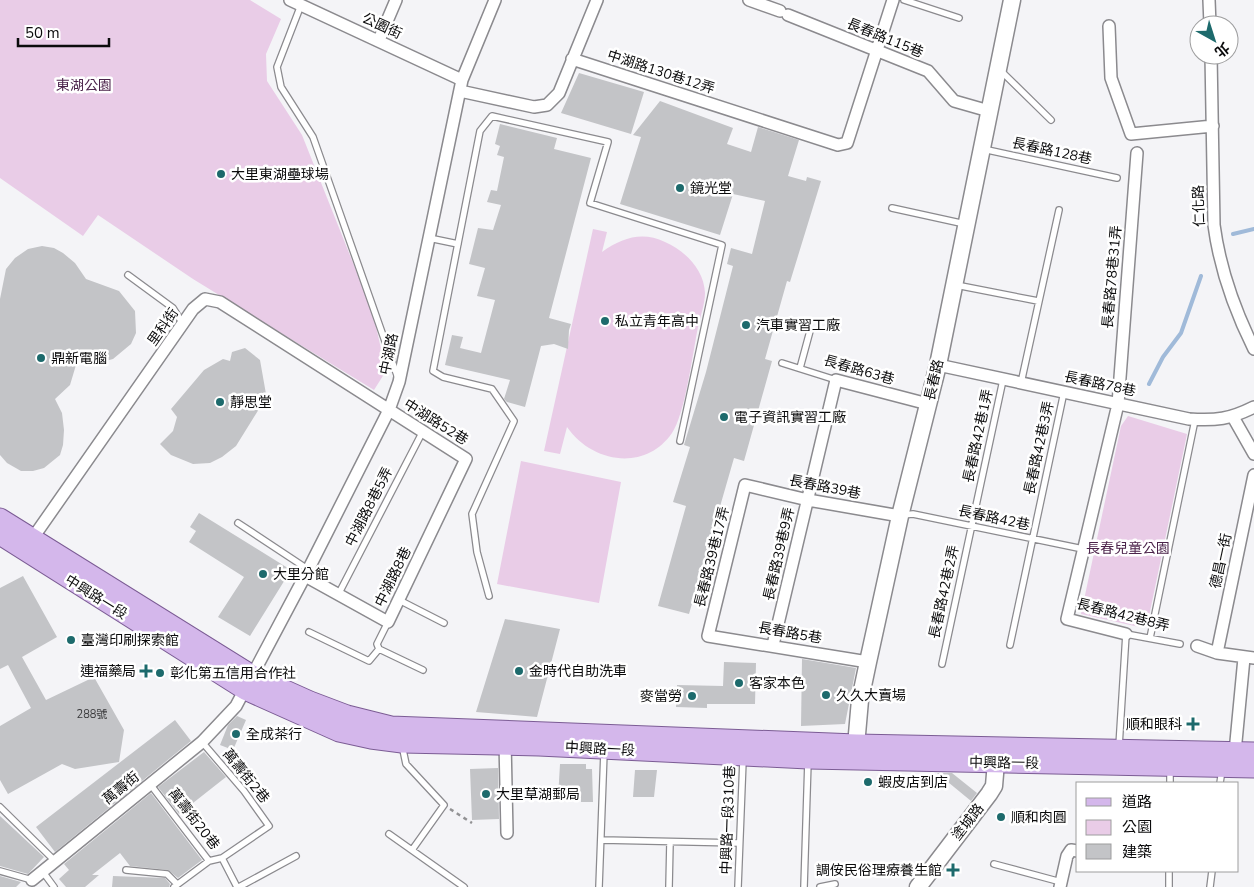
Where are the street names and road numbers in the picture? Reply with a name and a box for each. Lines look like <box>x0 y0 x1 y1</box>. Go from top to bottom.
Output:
street label: 公園街 <box>359 9 405 43</box>
street label: 長春路115巷 <box>844 14 926 62</box>
street label: 中湖路130巷12弄 <box>605 46 717 98</box>
street label: 長春路128巷 <box>1010 133 1094 169</box>
street label: 仁化路 <box>1189 185 1209 227</box>
street label: 長春路78巷31弄 <box>1098 225 1126 329</box>
street label: 里科街 <box>143 304 183 350</box>
street label: 中湖路 <box>375 331 403 377</box>
street label: 長春路63巷 <box>821 351 897 389</box>
street label: 長春路 <box>920 357 948 403</box>
street label: 長春路78巷 <box>1062 367 1138 401</box>
street label: 長春路42巷1弄 <box>959 387 997 485</box>
street label: 中湖路52巷 <box>400 395 472 449</box>
street label: 長春路42巷3弄 <box>1020 399 1058 497</box>
street label: 中湖路8巷5弄 <box>341 464 397 550</box>
street label: 長春路39巷 <box>787 471 863 503</box>
street label: 長春路42巷 <box>956 501 1032 535</box>
street label: 長春路39巷17弄 <box>690 504 734 610</box>
street label: 長春路39巷9弄 <box>759 505 799 603</box>
street label: 德昌一街 <box>1206 532 1236 590</box>
street label: 長春路42巷2弄 <box>925 543 963 641</box>
street label: 中湖路8巷 <box>370 544 416 610</box>
street label: 中興路一段 <box>61 570 131 624</box>
street label: 長春路42巷8弄 <box>1075 594 1171 636</box>
street label: 長春路5巷 <box>757 618 823 648</box>
street label: 中興路一段 <box>565 738 635 760</box>
street label: 萬壽街2巷 <box>218 745 274 807</box>
street label: 中興路一段 <box>969 753 1039 773</box>
street label: 中興路一段310巷 <box>717 765 739 875</box>
street label: 萬壽街 <box>99 767 143 809</box>
street label: 萬壽街20巷 <box>164 784 224 854</box>
street label: 塗城路 <box>948 800 988 844</box>

